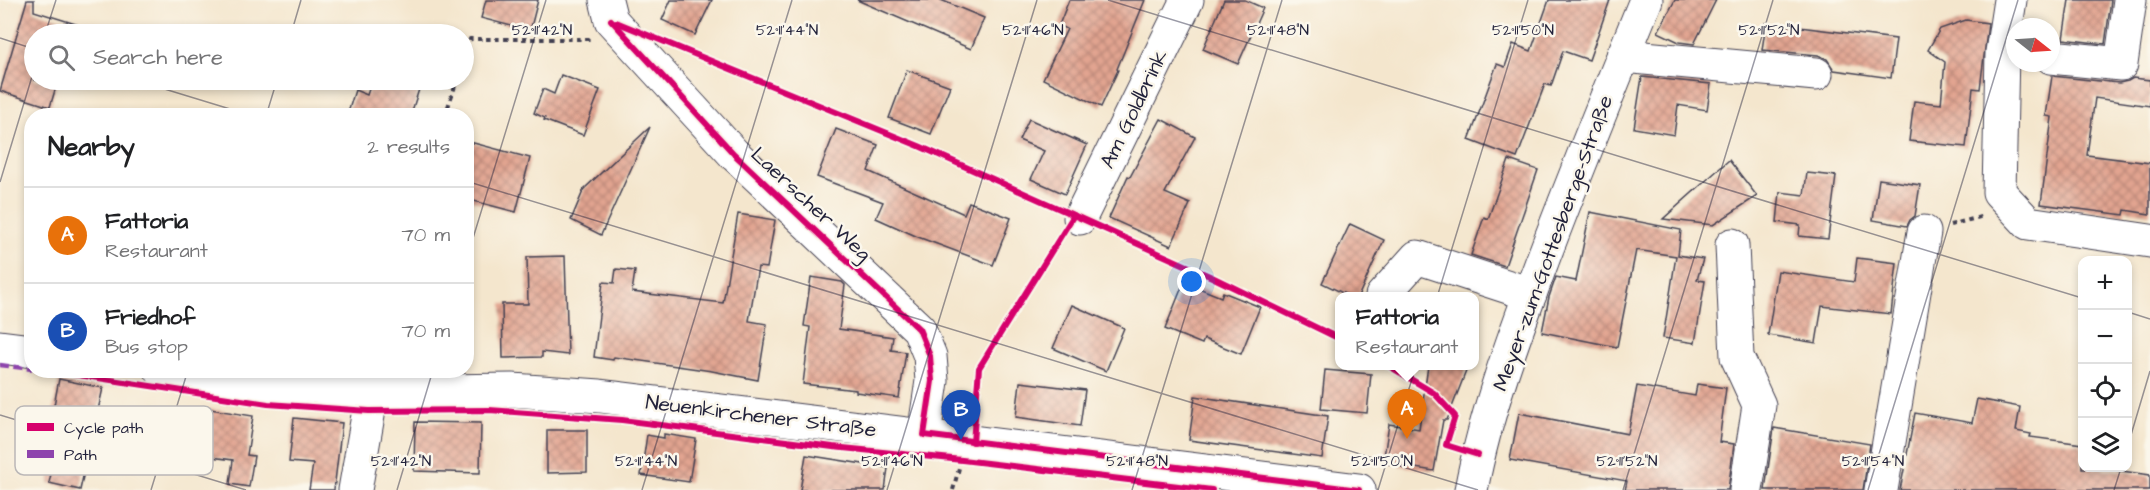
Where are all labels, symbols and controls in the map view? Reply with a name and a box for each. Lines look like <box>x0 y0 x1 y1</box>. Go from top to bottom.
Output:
north arrow <box>2006 18 2060 72</box>
text: 52°11'42"N <box>512 20 572 41</box>
text: 52°11'44"N <box>756 20 818 41</box>
text: 52°11'46"N <box>1002 20 1064 41</box>
text: 52°11'48"N <box>1247 20 1309 41</box>
text: 52°11'50"N <box>1492 20 1554 41</box>
text: 52°11'52"N <box>1739 20 1799 41</box>
search box <box>24 24 474 90</box>
icon: search <box>45 41 78 74</box>
text: Search here <box>93 42 223 73</box>
street label: Am Goldbrink <box>1093 45 1175 173</box>
street label: Meyer-zum-Gottesberge-Straße <box>1486 91 1622 396</box>
text: Nearby <box>48 129 135 165</box>
text: 2 results <box>367 133 450 161</box>
street label: Laerscher Weg <box>743 140 878 269</box>
text: Fattoria <box>105 206 188 237</box>
text: A <box>61 221 74 249</box>
text: 70 m <box>402 221 450 249</box>
text: Restaurant <box>105 237 208 265</box>
map controls <box>2078 256 2132 472</box>
button: + <box>2078 256 2132 310</box>
your location <box>1177 267 1206 296</box>
popup <box>1335 292 1479 370</box>
text: Friedhof <box>105 302 195 333</box>
text: Fattoria <box>1356 302 1439 333</box>
button: − <box>2078 310 2132 364</box>
text: B <box>60 317 75 345</box>
text: 70 m <box>402 317 450 345</box>
text: Bus stop <box>105 333 188 361</box>
text: Restaurant <box>1356 333 1458 361</box>
button: locate <box>2078 364 2132 418</box>
street label: Neuenkirchener Straße <box>644 387 878 445</box>
pin: B <box>942 390 980 440</box>
pin: A <box>1388 390 1426 439</box>
legend <box>15 406 213 475</box>
text: Cycle path <box>64 417 143 440</box>
button: layers <box>2078 418 2132 472</box>
text: Path <box>64 444 97 466</box>
text: 52°11'42"N <box>371 451 431 472</box>
text: 52°11'44"N <box>615 451 677 472</box>
text: 52°11'46"N <box>861 451 923 472</box>
text: 52°11'48"N <box>1106 451 1168 472</box>
text: 52°11'50"N <box>1351 451 1413 472</box>
text: 52°11'52"N <box>1597 451 1657 472</box>
text: 52°11'54"N <box>1842 451 1904 472</box>

